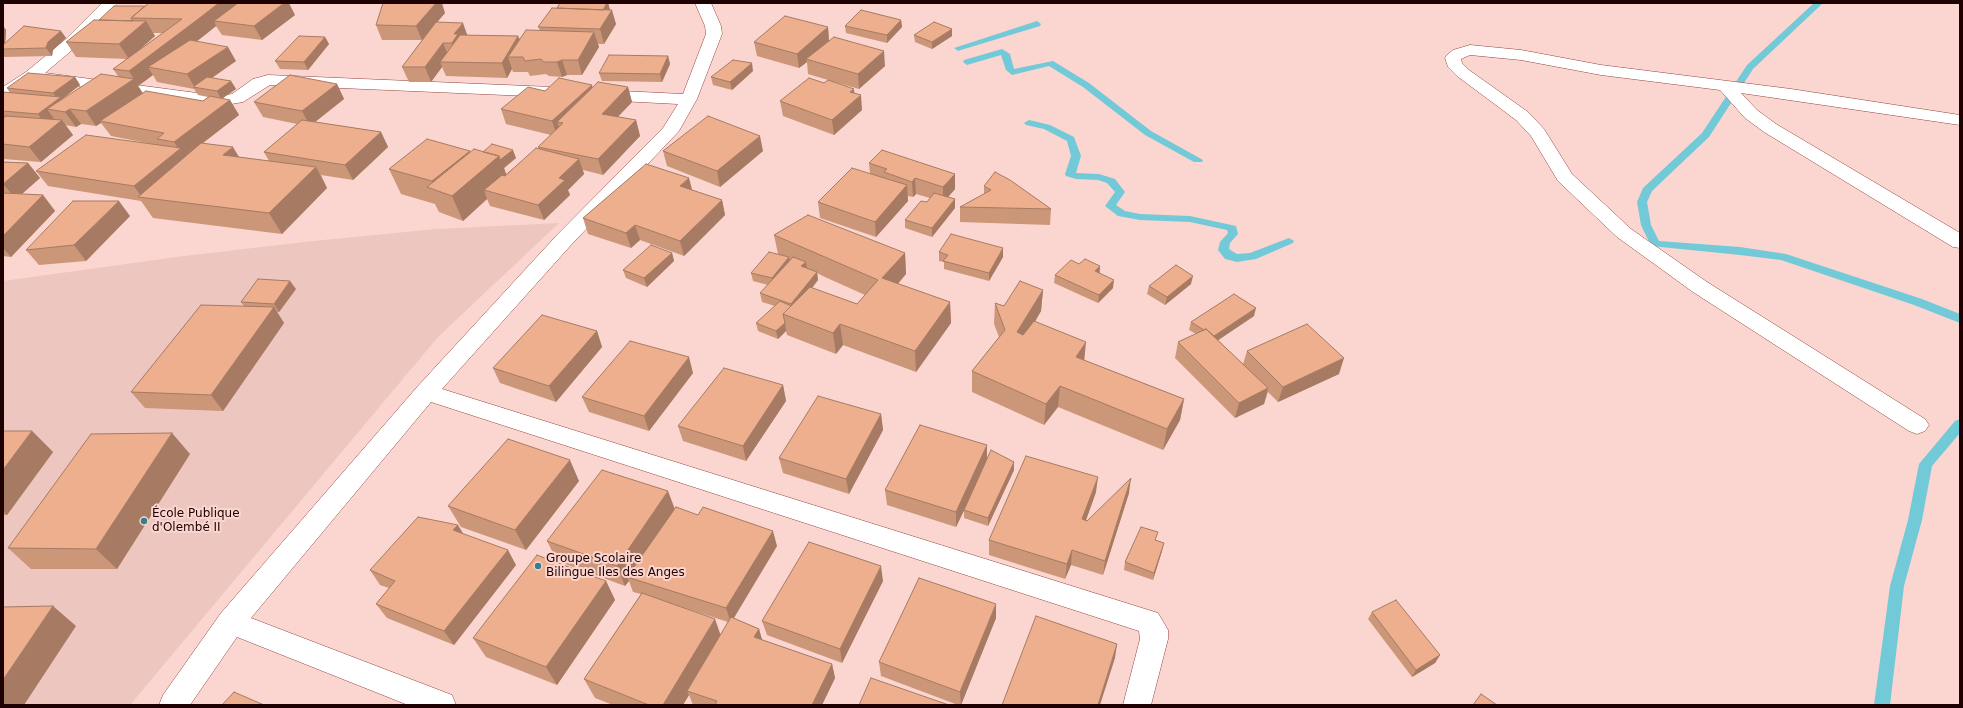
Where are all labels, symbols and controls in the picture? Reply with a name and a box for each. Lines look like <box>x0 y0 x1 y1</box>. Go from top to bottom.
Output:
place label: École Publique d'Olembé II <box>152 507 240 535</box>
marker: École Publique d'Olembé II <box>139 516 149 526</box>
place label: Groupe Scolaire Bilingue Iles des Anges <box>546 552 685 580</box>
marker: Groupe Scolaire Bilingue Iles des Anges <box>533 561 543 571</box>

